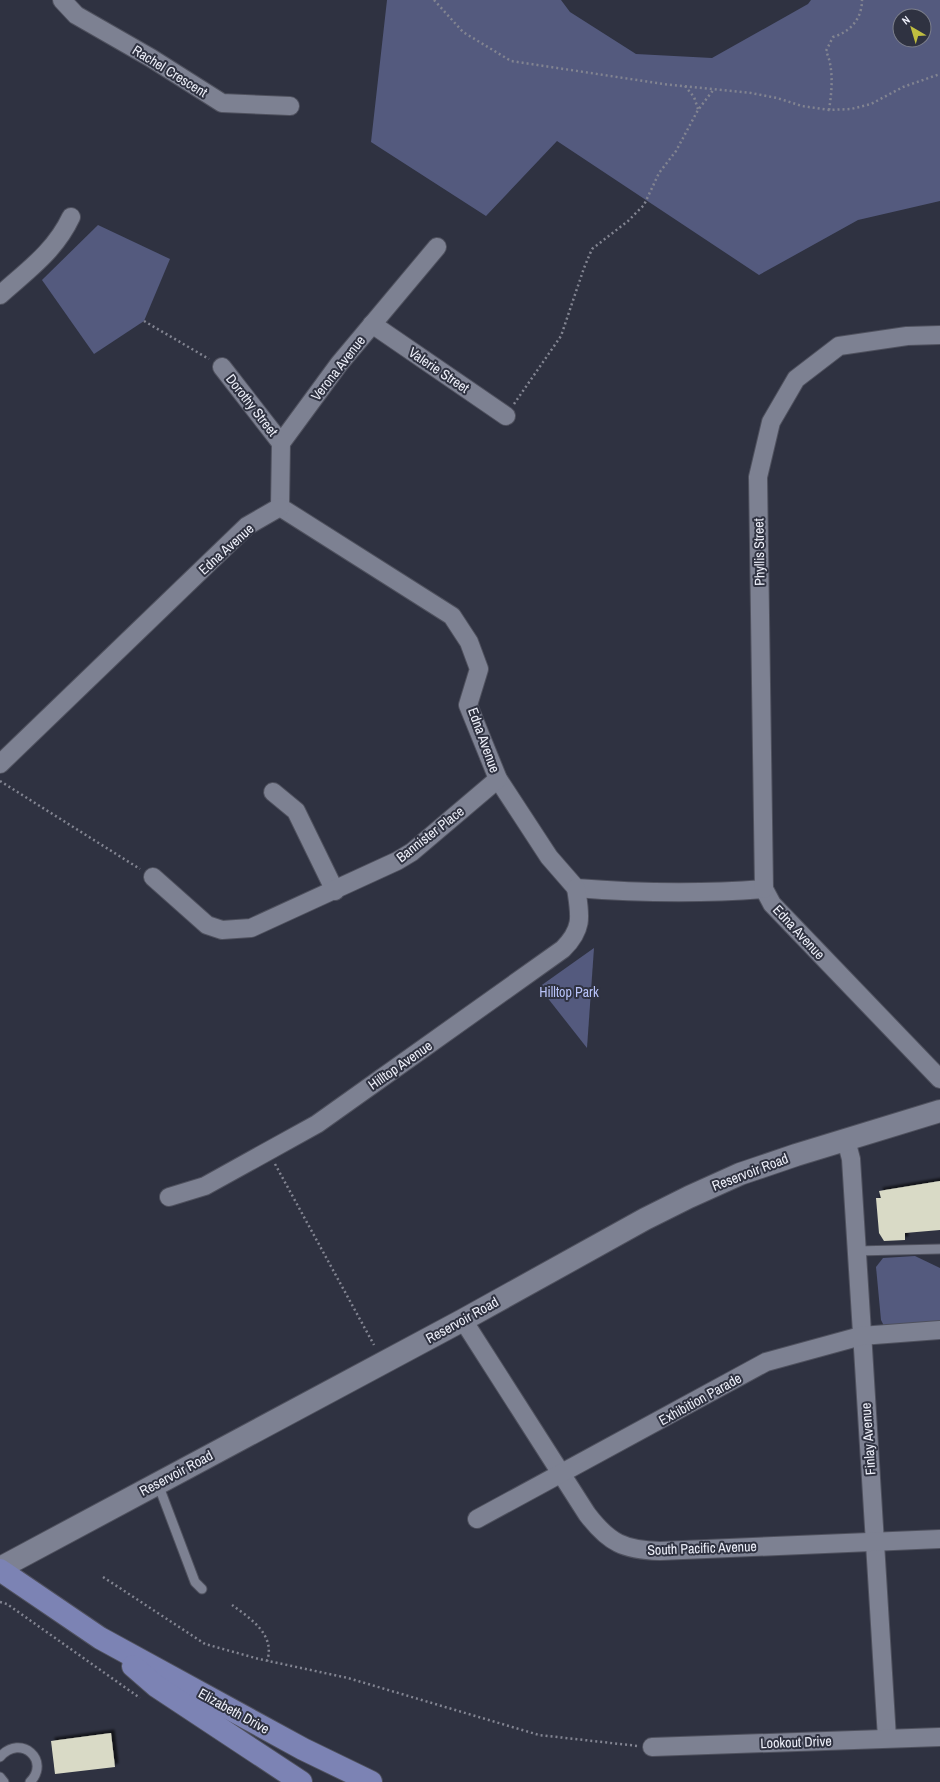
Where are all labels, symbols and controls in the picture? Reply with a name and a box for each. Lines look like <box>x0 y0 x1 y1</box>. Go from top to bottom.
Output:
north arrow <box>892 8 932 48</box>
text: N <box>899 13 913 28</box>
street label: Rachel Crescent <box>129 41 211 101</box>
street label: Verona Avenue <box>307 332 369 404</box>
street label: Valerie Street <box>405 343 473 397</box>
street label: Dorothy Street <box>222 370 282 440</box>
street label: Phyllis Street <box>749 518 769 586</box>
street label: Edna Avenue <box>195 520 257 578</box>
street label: Edna Avenue <box>464 705 504 775</box>
street label: Bannister Place <box>393 802 467 866</box>
street label: Edna Avenue <box>769 901 829 963</box>
park label: Hilltop Park <box>539 983 599 1001</box>
street label: Hilltop Avenue <box>365 1036 435 1094</box>
street label: Reservoir Road <box>709 1149 791 1195</box>
street label: Reservoir Road <box>422 1293 502 1347</box>
street label: Exhibition Parade <box>655 1369 745 1429</box>
street label: Finlay Avenue <box>856 1402 880 1476</box>
street label: Reservoir Road <box>136 1446 216 1500</box>
street label: South Pacific Avenue <box>647 1537 757 1559</box>
street label: Elizabeth Drive <box>195 1684 273 1738</box>
street label: Lookout Drive <box>760 1732 832 1752</box>

